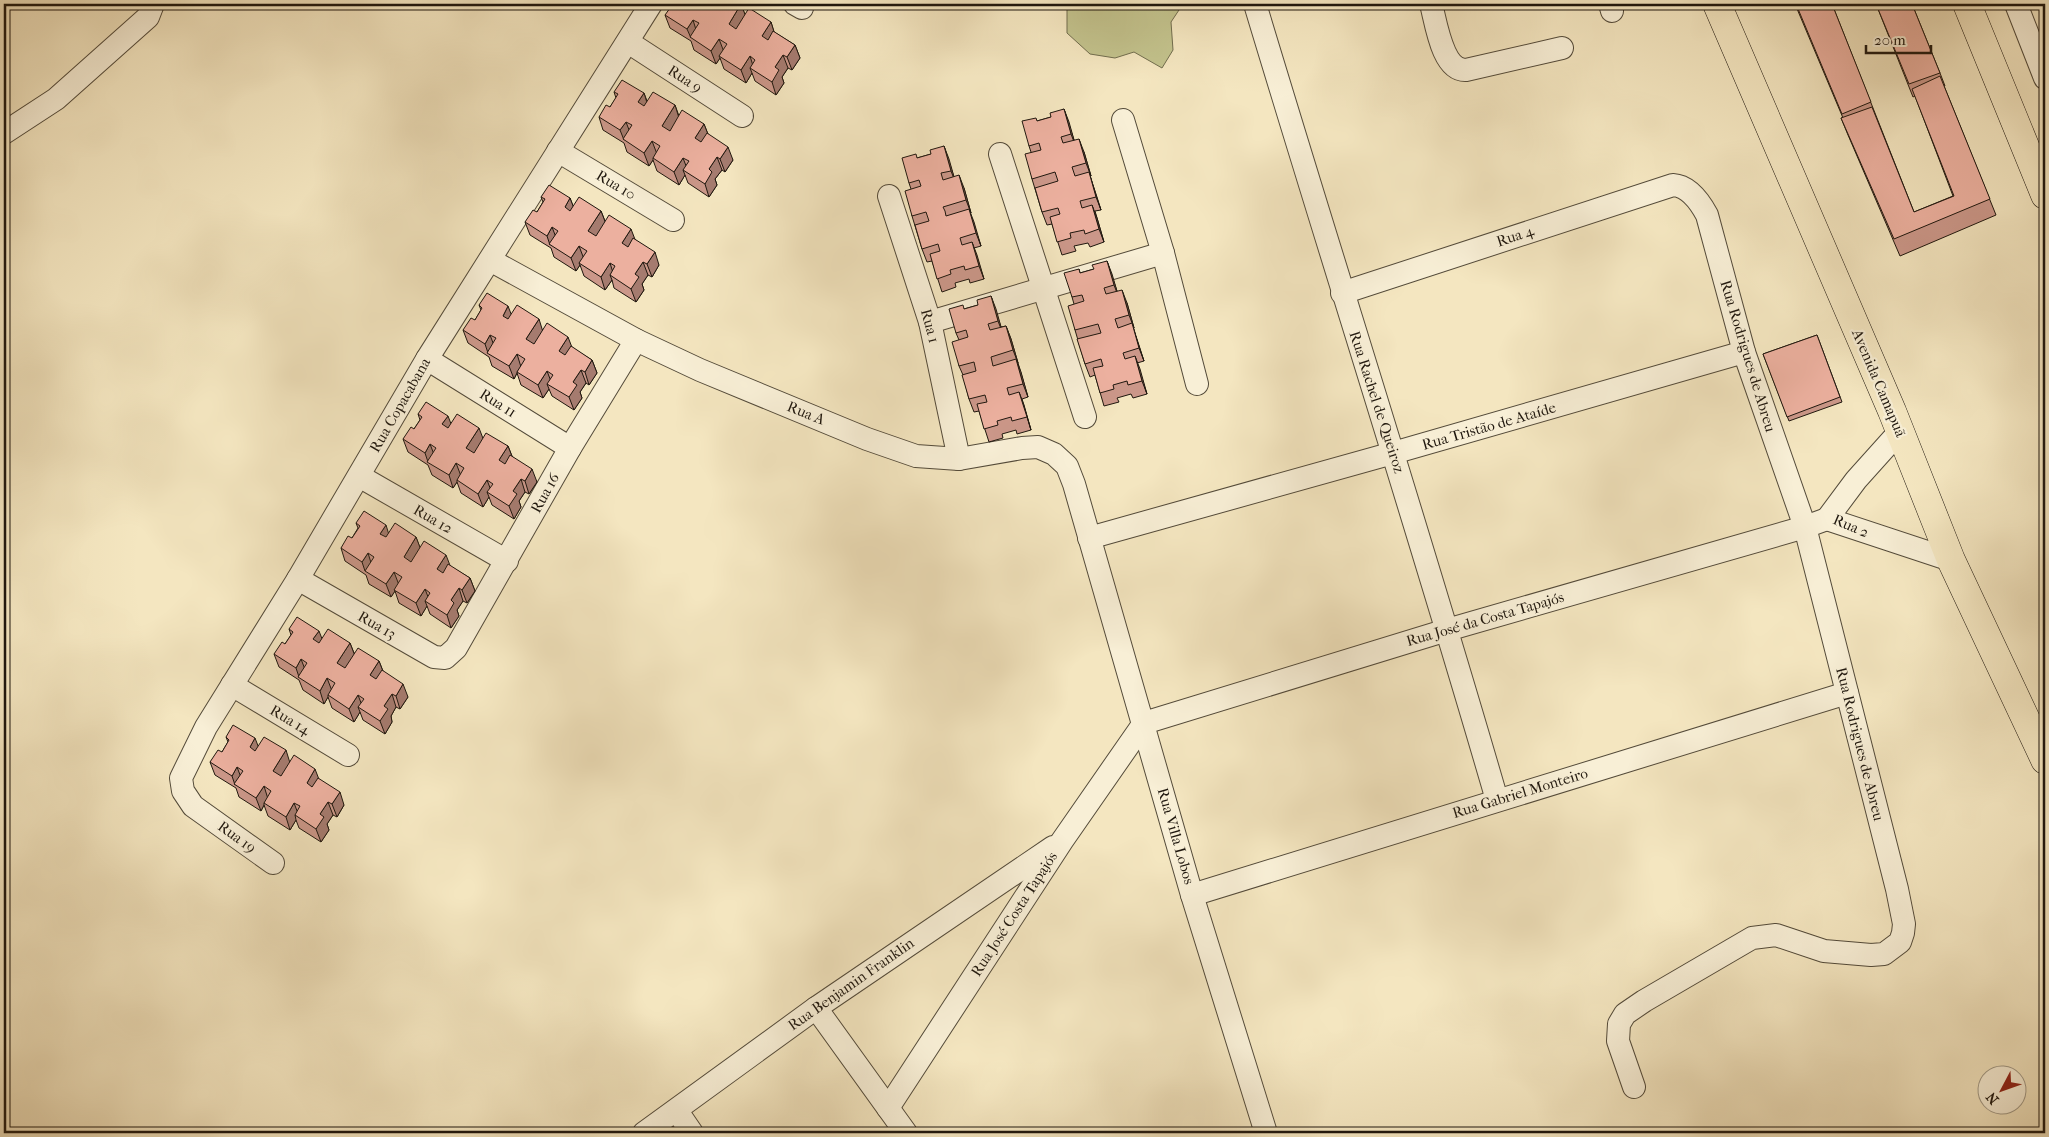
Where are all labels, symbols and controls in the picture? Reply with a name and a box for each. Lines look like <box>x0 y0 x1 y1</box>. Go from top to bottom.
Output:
scale bar <box>1866 22 1932 54</box>
text: 20 m <box>1874 31 1906 49</box>
street label: Rua 9 <box>665 61 706 97</box>
street label: Rua 10 <box>593 166 639 204</box>
street label: Rua 4 <box>1494 221 1537 250</box>
street label: Rua Rodrigues de Abreu <box>1716 278 1780 435</box>
street label: Rua 1 <box>917 307 943 345</box>
street label: Avenida Camapuã <box>1848 325 1910 441</box>
street label: Rua Rachel de Queiroz <box>1346 329 1409 476</box>
street label: Rua Copacabana <box>366 354 435 455</box>
street label: Rua 11 <box>476 385 520 421</box>
street label: Rua A <box>785 397 828 429</box>
street label: Rua Tristão de Ataíde <box>1420 398 1559 454</box>
street label: Rua 16 <box>527 469 564 516</box>
street label: Rua 12 <box>410 501 456 538</box>
street label: Rua 2 <box>1830 510 1872 542</box>
street label: Rua José da Costa Tapajós <box>1404 588 1566 650</box>
street label: Rua 13 <box>355 607 399 643</box>
street label: Rua Rodrigues de Abreu <box>1832 665 1888 823</box>
street label: Rua 14 <box>267 701 314 740</box>
street label: Rua Gabriel Monteiro <box>1450 764 1590 822</box>
street label: Rua Villa Lobos <box>1154 786 1199 887</box>
street label: Rua 19 <box>215 817 260 857</box>
street label: Rua José Costa Tapajós <box>967 848 1061 980</box>
street label: Rua Benjamin Franklin <box>784 934 918 1034</box>
north arrow <box>1976 1064 2026 1114</box>
text: N <box>1982 1088 2002 1108</box>

